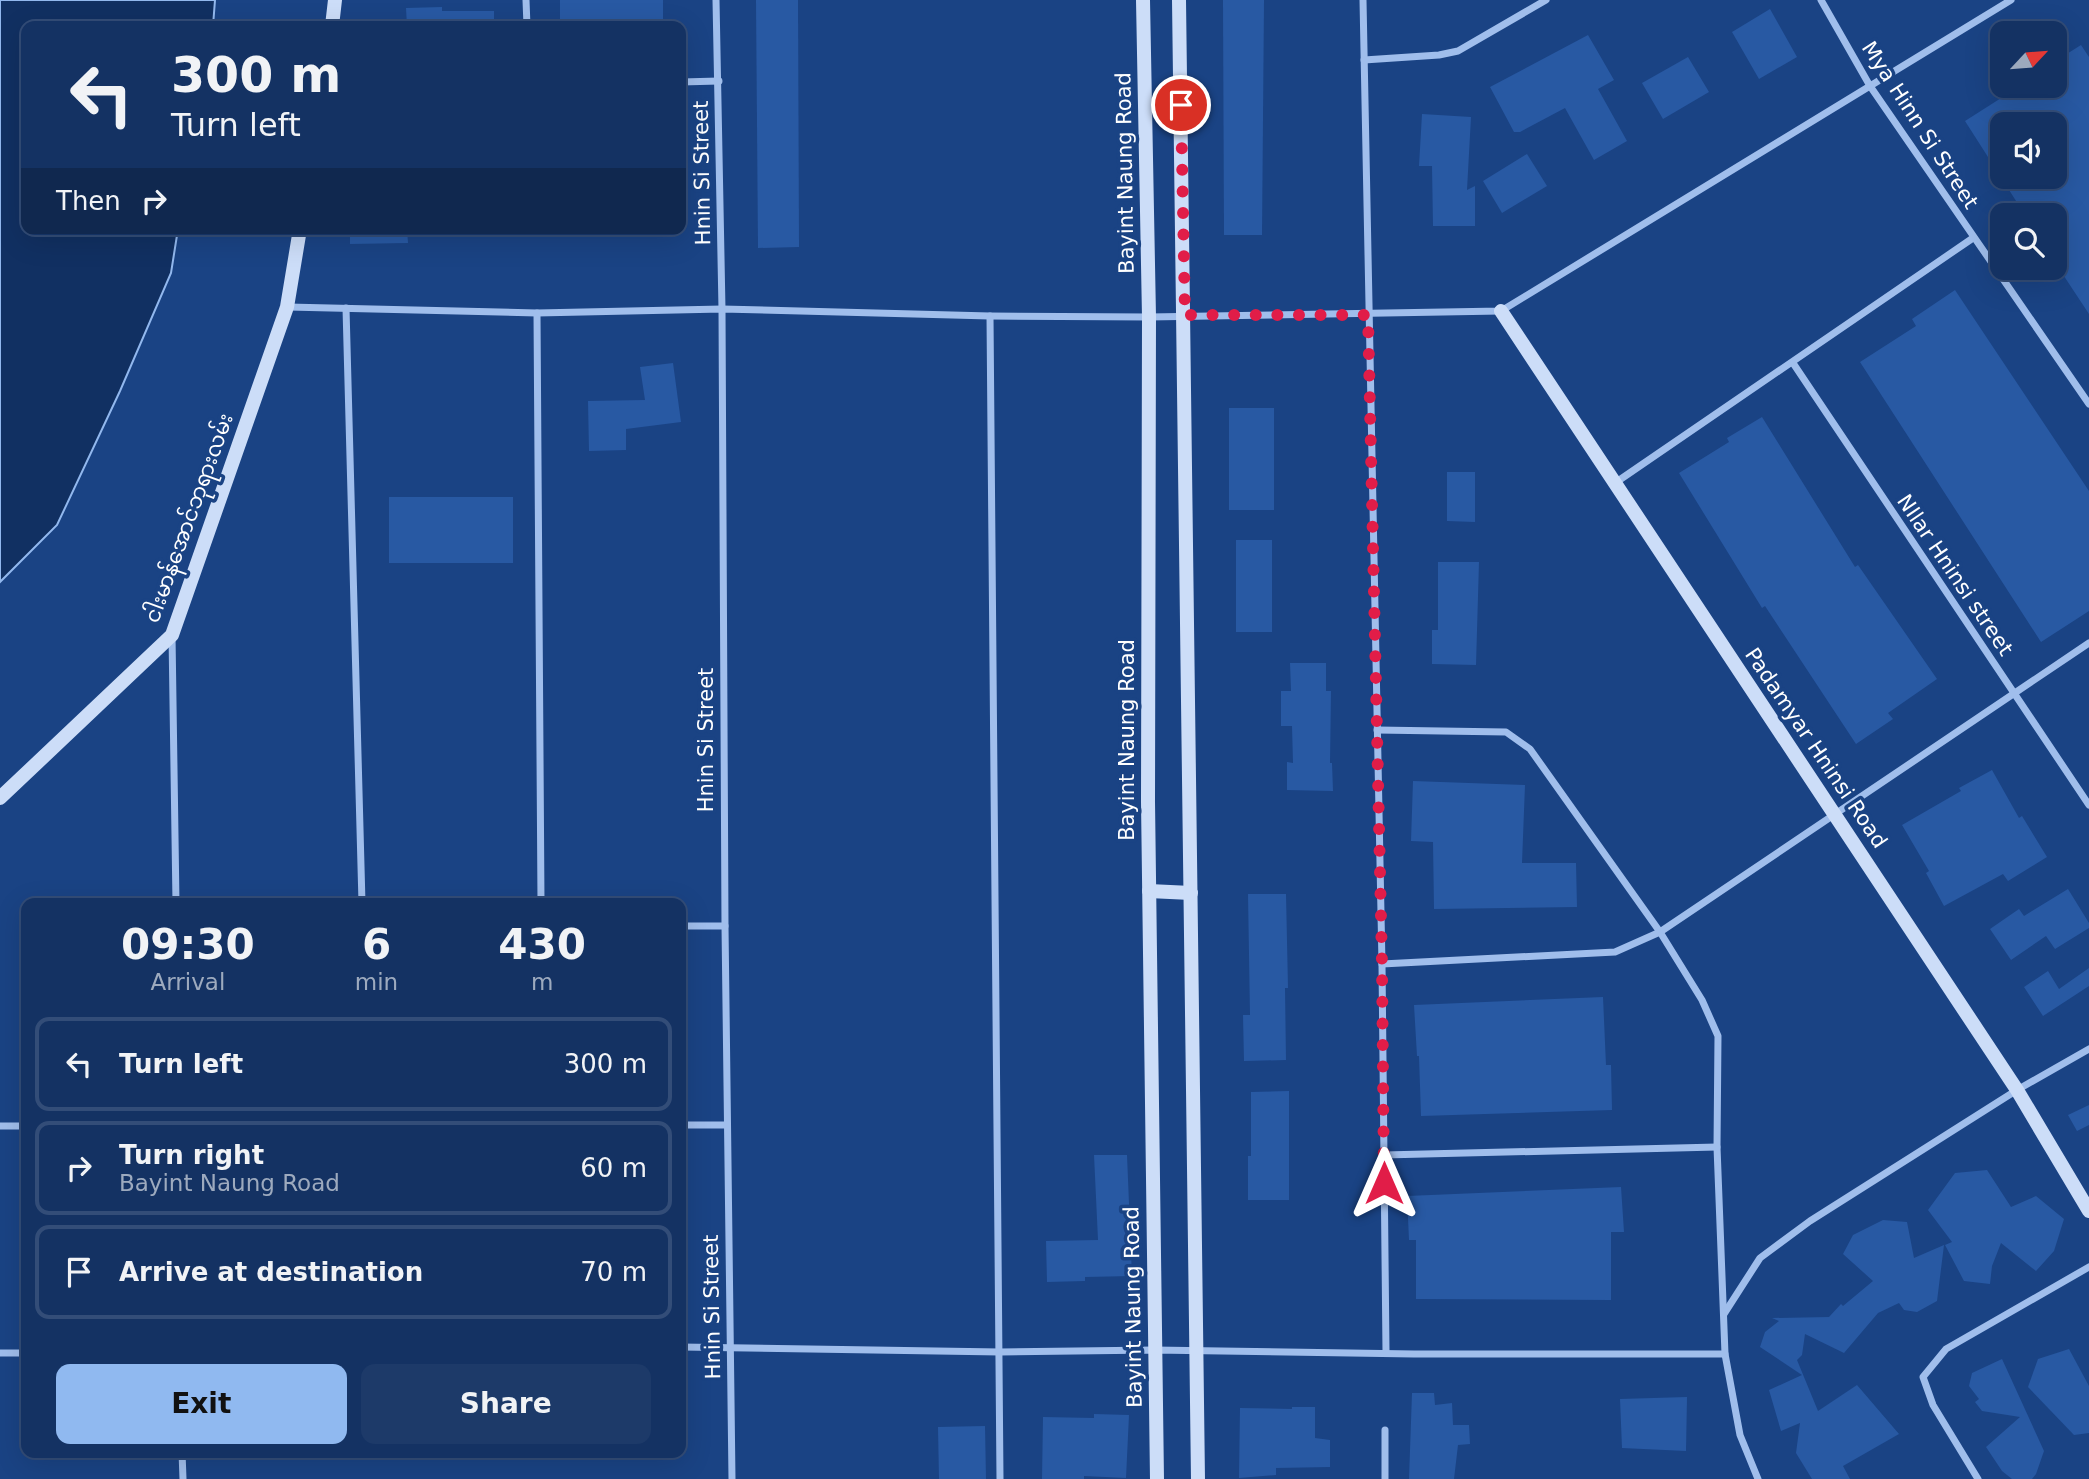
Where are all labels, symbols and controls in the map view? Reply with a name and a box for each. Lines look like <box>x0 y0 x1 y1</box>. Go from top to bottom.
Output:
north arrow <box>1990 21 2067 98</box>
map controls <box>1990 21 2067 280</box>
street label: Mya Hinn Si Street <box>1857 37 1983 213</box>
text: 300 m <box>171 47 341 104</box>
icon: left <box>56 49 147 140</box>
street label: Bayint Naung Road <box>1111 72 1139 274</box>
pin <box>1151 75 1211 135</box>
icon: arrive <box>1162 86 1200 124</box>
street label: Hnin Si Street <box>689 101 715 245</box>
text: Turn left <box>171 106 301 144</box>
button: sound <box>1990 112 2067 189</box>
icon: right <box>135 182 173 220</box>
text: Then <box>56 186 121 216</box>
button: search <box>1990 203 2067 280</box>
street label: ငါးမာန်အောင်ဘုရားလမ်း <box>136 409 243 628</box>
street label: NIlar Hninsi street <box>1892 490 2018 660</box>
street label: Bayint Naung Road <box>1115 639 1139 841</box>
street label: Padamyar Hninsi Road <box>1740 643 1892 853</box>
street label: Hnin Si Street <box>694 668 718 812</box>
text: 09:30 <box>121 920 255 969</box>
text: 6 <box>362 920 391 969</box>
text: 430 <box>498 920 586 969</box>
text: Arrival <box>151 969 225 995</box>
text: min <box>355 969 398 995</box>
text: m <box>531 969 553 995</box>
icon: left <box>60 1045 98 1083</box>
text: Turn left <box>119 1049 243 1079</box>
text: 300 m <box>564 1049 647 1079</box>
text: Turn right <box>119 1140 264 1170</box>
position arrow <box>1347 1146 1421 1220</box>
icon: right <box>60 1149 98 1187</box>
text: 60 m <box>580 1153 647 1183</box>
text: Bayint Naung Road <box>119 1170 340 1196</box>
street label: Bayint Naung Road <box>1119 1206 1147 1408</box>
street label: Hnin Si Street <box>699 1235 725 1379</box>
icon: arrive <box>60 1253 98 1291</box>
text: Arrive at destination <box>119 1257 423 1287</box>
text: 70 m <box>580 1257 647 1287</box>
button: Exit <box>56 1364 347 1444</box>
button: Share <box>361 1364 651 1444</box>

